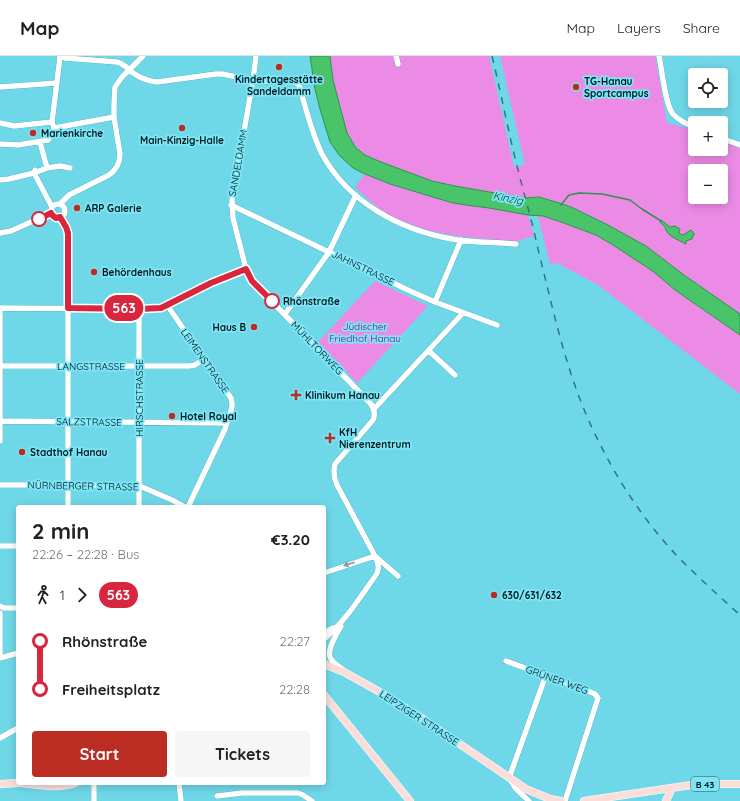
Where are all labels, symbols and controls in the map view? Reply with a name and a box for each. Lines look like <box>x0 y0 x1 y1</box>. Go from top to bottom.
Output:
text: Map <box>20 16 59 40</box>
text: Map <box>566 19 595 37</box>
text: Layers <box>617 19 661 37</box>
text: Share <box>683 19 720 37</box>
marker: Kindertagesstätte Sandeldamm <box>274 62 284 72</box>
map controls <box>688 68 728 204</box>
button: locate <box>688 68 728 108</box>
place label: Kindertagesstätte Sandeldamm <box>235 73 323 98</box>
place label: TG-Hanau Sportcampus <box>584 75 649 100</box>
marker: TG-Hanau Sportcampus <box>571 82 581 92</box>
button: + <box>688 116 728 156</box>
marker: Main-Kinzig-Halle <box>177 123 187 133</box>
place label: Marienkirche <box>41 127 103 140</box>
marker: Marienkirche <box>28 128 38 138</box>
street label: SANDELDAMM <box>226 129 250 197</box>
place label: Main-Kinzig-Halle <box>140 134 224 147</box>
button: − <box>688 164 728 204</box>
water label: Kinzig <box>492 188 525 208</box>
place label: ARP Galerie <box>85 202 142 215</box>
marker: ARP Galerie <box>72 203 82 213</box>
unlabelled marker <box>31 211 47 227</box>
street label: JAHNSTRASSE <box>329 247 397 289</box>
place label: Behördenhaus <box>102 266 172 279</box>
marker: Behördenhaus <box>89 267 99 277</box>
marker: Rhönstraße <box>264 293 280 309</box>
line badge: 563 <box>101 295 147 321</box>
place label: Rhönstraße <box>283 295 340 308</box>
text: 563 <box>112 299 136 317</box>
street label: MÜHLTORWEG <box>288 318 346 378</box>
park label: Jüdischer Friedhof Hanau <box>329 320 401 345</box>
place label: Haus B <box>213 321 246 334</box>
marker: Haus B <box>249 322 259 332</box>
street label: LEIMENSTRASSE <box>178 326 232 396</box>
street label: HIRSCHSTRASSE <box>133 359 146 437</box>
street label: LANGSTRASSE <box>57 360 125 373</box>
marker: Klinikum Hanau <box>290 389 302 401</box>
place label: Klinikum Hanau <box>305 389 380 402</box>
place label: Hotel Royal <box>180 410 237 423</box>
marker: Hotel Royal <box>167 411 177 421</box>
street label: SALZSTRASSE <box>56 415 122 429</box>
place label: KfH Nierenzentrum <box>339 426 411 451</box>
marker: KfH Nierenzentrum <box>324 432 336 444</box>
place label: Stadthof Hanau <box>30 446 108 459</box>
marker: Stadthof Hanau <box>17 447 27 457</box>
street label: NÜRNBERGER STRASSE <box>27 479 139 493</box>
text: 2 min <box>32 517 89 545</box>
text: €3.20 <box>271 530 310 549</box>
text: 22:26 – 22:28 · Bus <box>32 546 139 562</box>
one-way arrow <box>343 561 355 567</box>
icon: walk <box>32 584 54 606</box>
icon: forward <box>71 584 93 606</box>
text: 563 <box>107 586 130 604</box>
text: 1 <box>60 587 65 603</box>
place label: 630/631/632 <box>502 589 562 602</box>
marker: 630/631/632 <box>489 590 499 600</box>
text: Rhönstraße <box>62 632 147 651</box>
text: 22:27 <box>280 633 310 649</box>
street label: GRÜNER WEG <box>524 663 590 697</box>
text: Freiheitsplatz <box>62 680 160 699</box>
text: 22:28 <box>279 681 310 697</box>
street label: LEIPZIGER STRASSE <box>377 687 461 749</box>
button: Start <box>32 731 167 777</box>
button: Tickets <box>175 731 310 777</box>
road number: B 43 <box>691 777 719 791</box>

